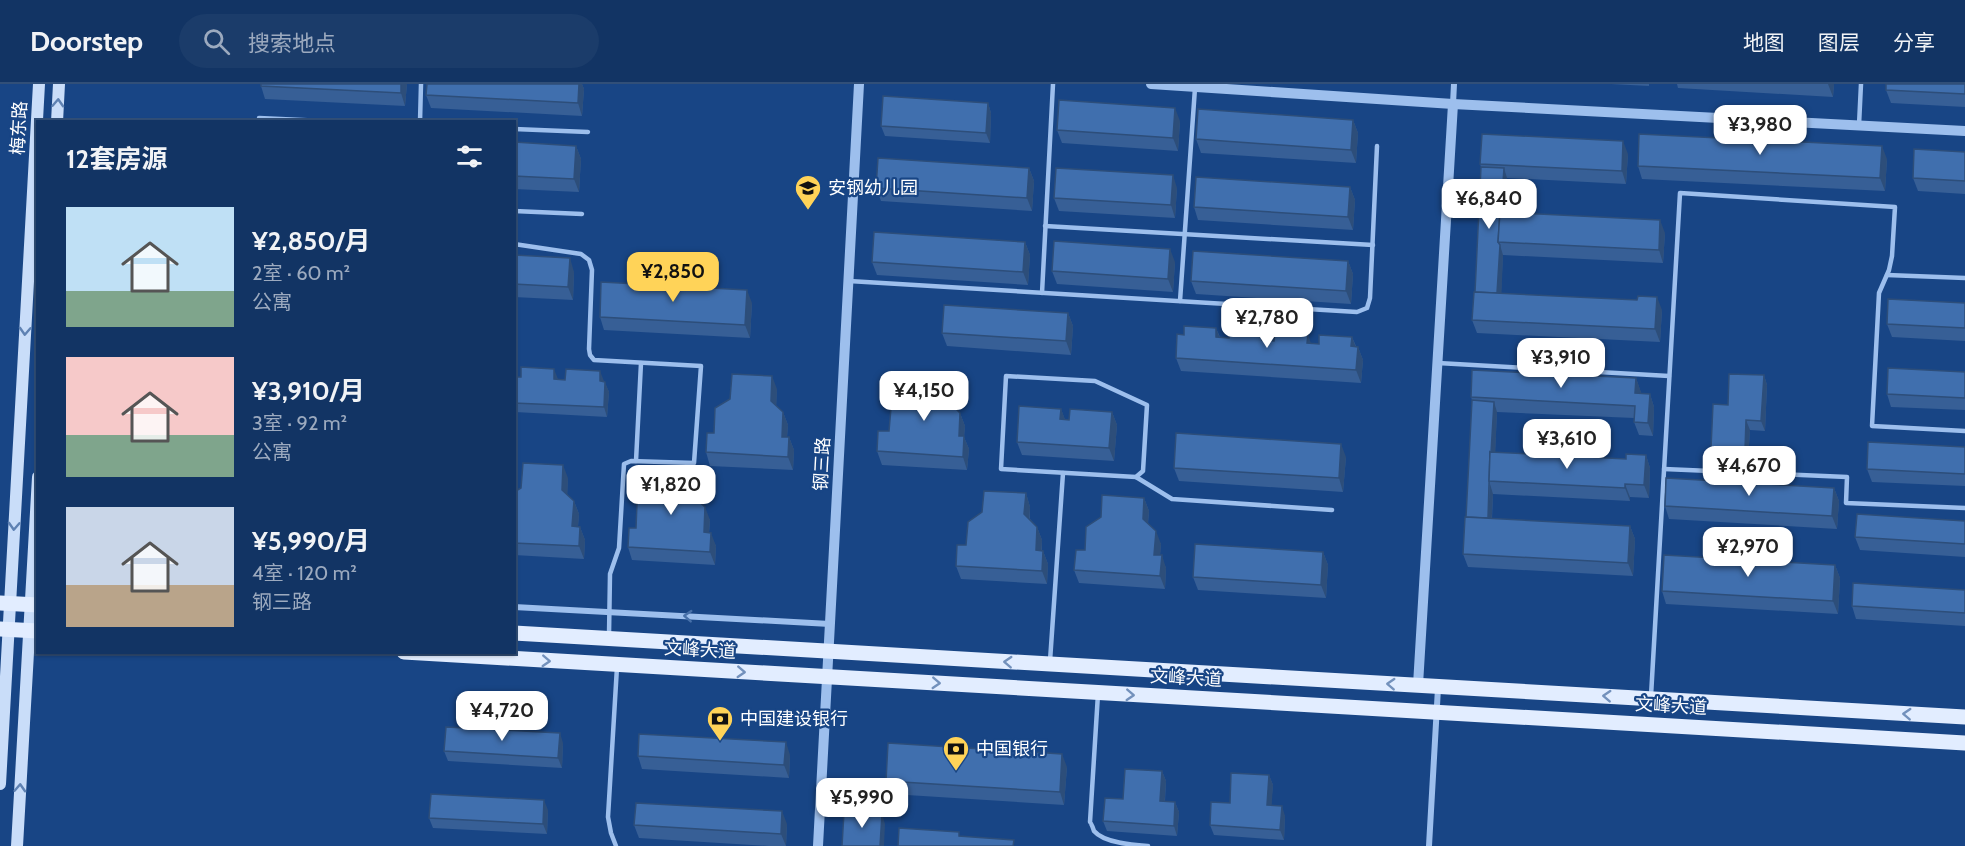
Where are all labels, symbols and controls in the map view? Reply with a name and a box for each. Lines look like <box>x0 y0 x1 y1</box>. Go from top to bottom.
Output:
search box <box>179 14 599 68</box>
text: Doorstep <box>30 24 143 58</box>
icon: search <box>200 25 233 58</box>
text: 搜索地点 <box>248 30 336 57</box>
text: 地图 <box>1743 30 1785 55</box>
text: 图层 <box>1818 30 1860 55</box>
text: 分享 <box>1893 30 1935 55</box>
one-way arrow <box>52 98 65 107</box>
street label: 梅东路 <box>7 100 31 156</box>
pin: ¥3,980 <box>1711 105 1809 156</box>
text: ¥3,980 <box>1728 112 1792 136</box>
icon: filters <box>453 140 486 173</box>
text: 12套房源 <box>66 143 167 175</box>
school or university icon: 安钢幼儿园 <box>793 173 823 211</box>
place label: 安钢幼儿园 <box>828 177 918 199</box>
pin: ¥6,840 <box>1440 179 1538 230</box>
text: ¥6,840 <box>1456 186 1522 210</box>
text: ¥2,850/月 <box>252 225 371 257</box>
icon: home <box>114 231 186 303</box>
pin: ¥2,850 <box>624 252 722 303</box>
text: ¥2,850 <box>641 259 705 283</box>
text: 2室 · 60 m² <box>252 261 350 285</box>
text: 公寓 <box>252 290 292 314</box>
pin: ¥2,780 <box>1218 298 1316 349</box>
text: ¥2,780 <box>1235 305 1299 329</box>
one-way arrow <box>19 327 32 336</box>
pin: ¥3,910 <box>1512 338 1610 389</box>
text: ¥3,910 <box>1531 345 1591 369</box>
pin: ¥4,150 <box>875 371 973 422</box>
text: ¥3,910/月 <box>252 375 365 407</box>
text: ¥4,150 <box>893 378 955 402</box>
icon: home <box>114 381 186 453</box>
text: 3室 · 92 m² <box>252 411 347 435</box>
pin: ¥3,610 <box>1518 419 1616 470</box>
text: ¥3,610 <box>1537 426 1597 450</box>
street label: 钢三路 <box>810 436 834 492</box>
text: 公寓 <box>252 440 292 464</box>
pin: ¥4,670 <box>1700 446 1798 497</box>
text: ¥4,670 <box>1717 453 1781 477</box>
pin: ¥1,820 <box>622 465 720 516</box>
text: ¥1,820 <box>641 472 701 496</box>
one-way arrow <box>8 521 21 530</box>
text: ¥5,990/月 <box>252 525 370 557</box>
pin: ¥2,970 <box>1699 527 1797 578</box>
icon: home <box>114 531 186 603</box>
text: ¥2,970 <box>1717 534 1779 558</box>
text: 4室 · 120 m² <box>252 561 357 585</box>
text: 钢三路 <box>252 590 312 614</box>
one-way arrow <box>683 610 692 623</box>
street label: 文峰大道 <box>663 637 737 663</box>
one-way arrow <box>542 654 551 667</box>
one-way arrow <box>1004 655 1013 668</box>
one-way arrow <box>736 665 745 678</box>
street label: 文峰大道 <box>1149 665 1223 691</box>
one-way arrow <box>931 677 940 690</box>
one-way arrow <box>1387 677 1396 690</box>
one-way arrow <box>1126 688 1135 701</box>
one-way arrow <box>1603 690 1612 703</box>
pin: ¥4,720 <box>453 691 551 742</box>
street label: 文峰大道 <box>1634 693 1708 719</box>
text: ¥4,720 <box>470 698 534 722</box>
bank icon: 中国建设银行 <box>705 704 735 742</box>
one-way arrow <box>1902 707 1911 720</box>
place label: 中国建设银行 <box>740 708 848 730</box>
bank icon: 中国银行 <box>941 734 971 772</box>
place label: 中国银行 <box>976 738 1048 760</box>
pin: ¥5,990 <box>813 778 911 829</box>
one-way arrow <box>14 783 27 792</box>
text: ¥5,990 <box>830 785 894 809</box>

